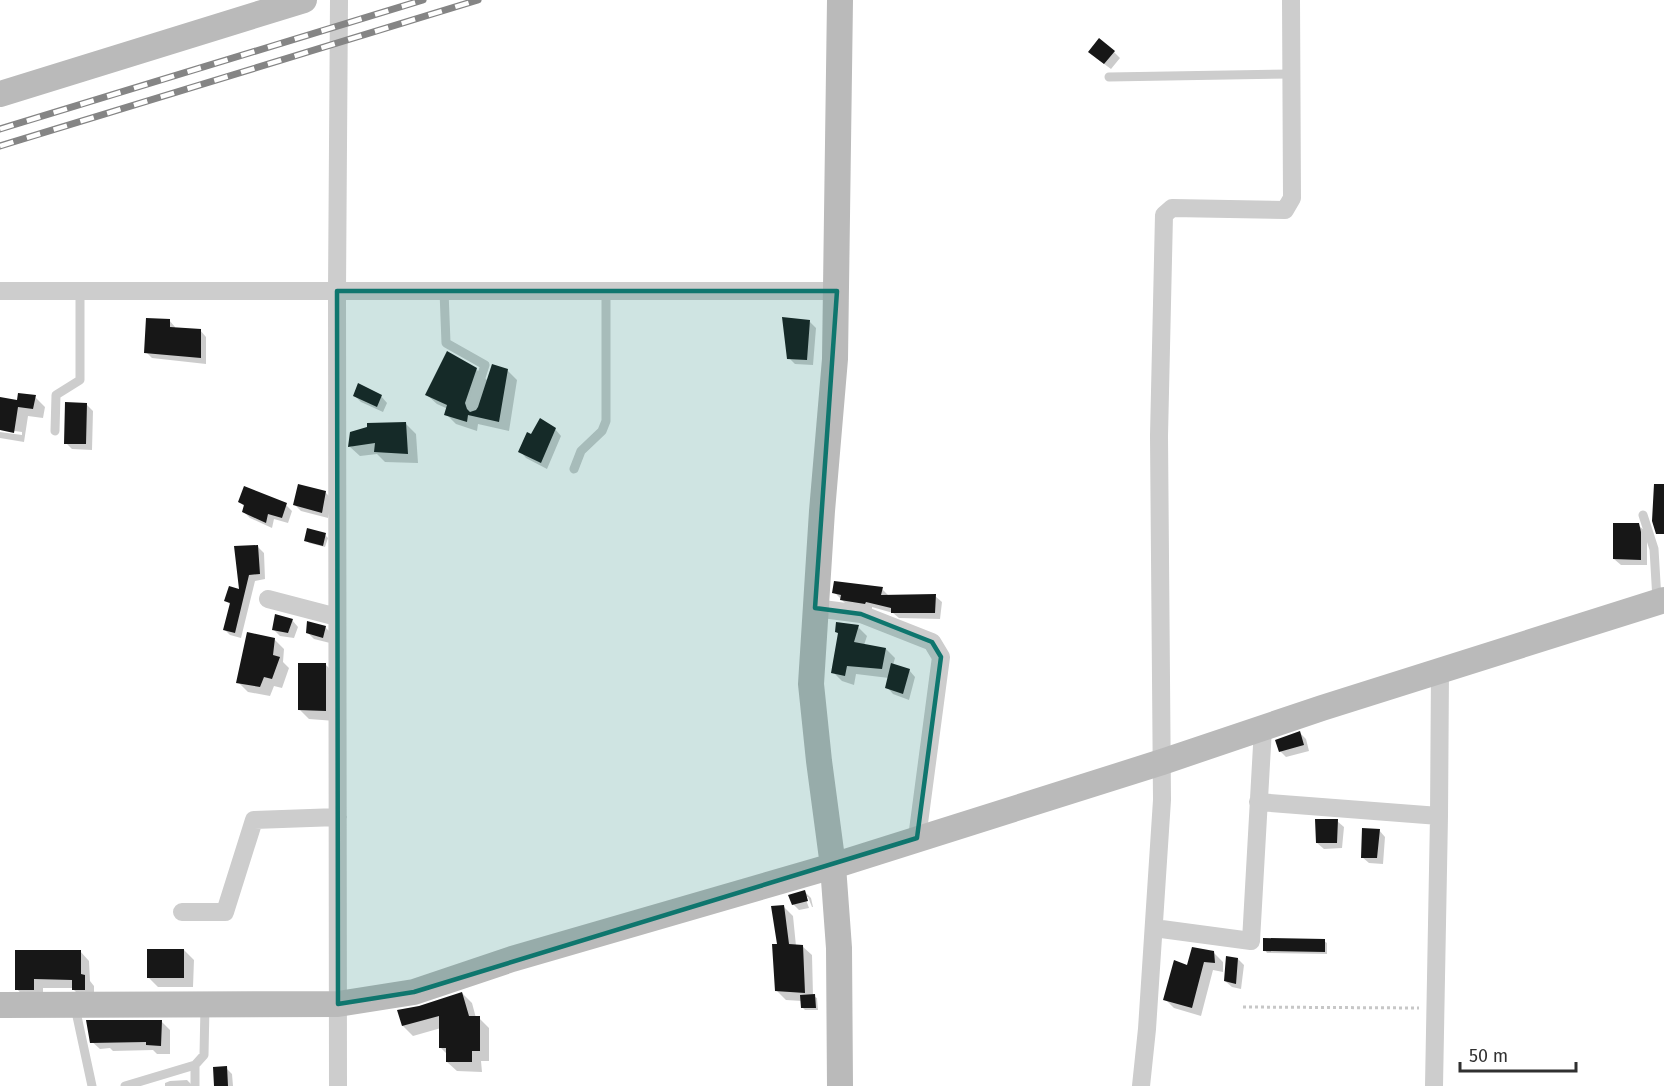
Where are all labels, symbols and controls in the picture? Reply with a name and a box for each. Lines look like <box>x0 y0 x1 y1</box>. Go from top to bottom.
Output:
scale bar <box>1460 1035 1576 1073</box>
text: 50 m <box>1469 1045 1508 1067</box>

